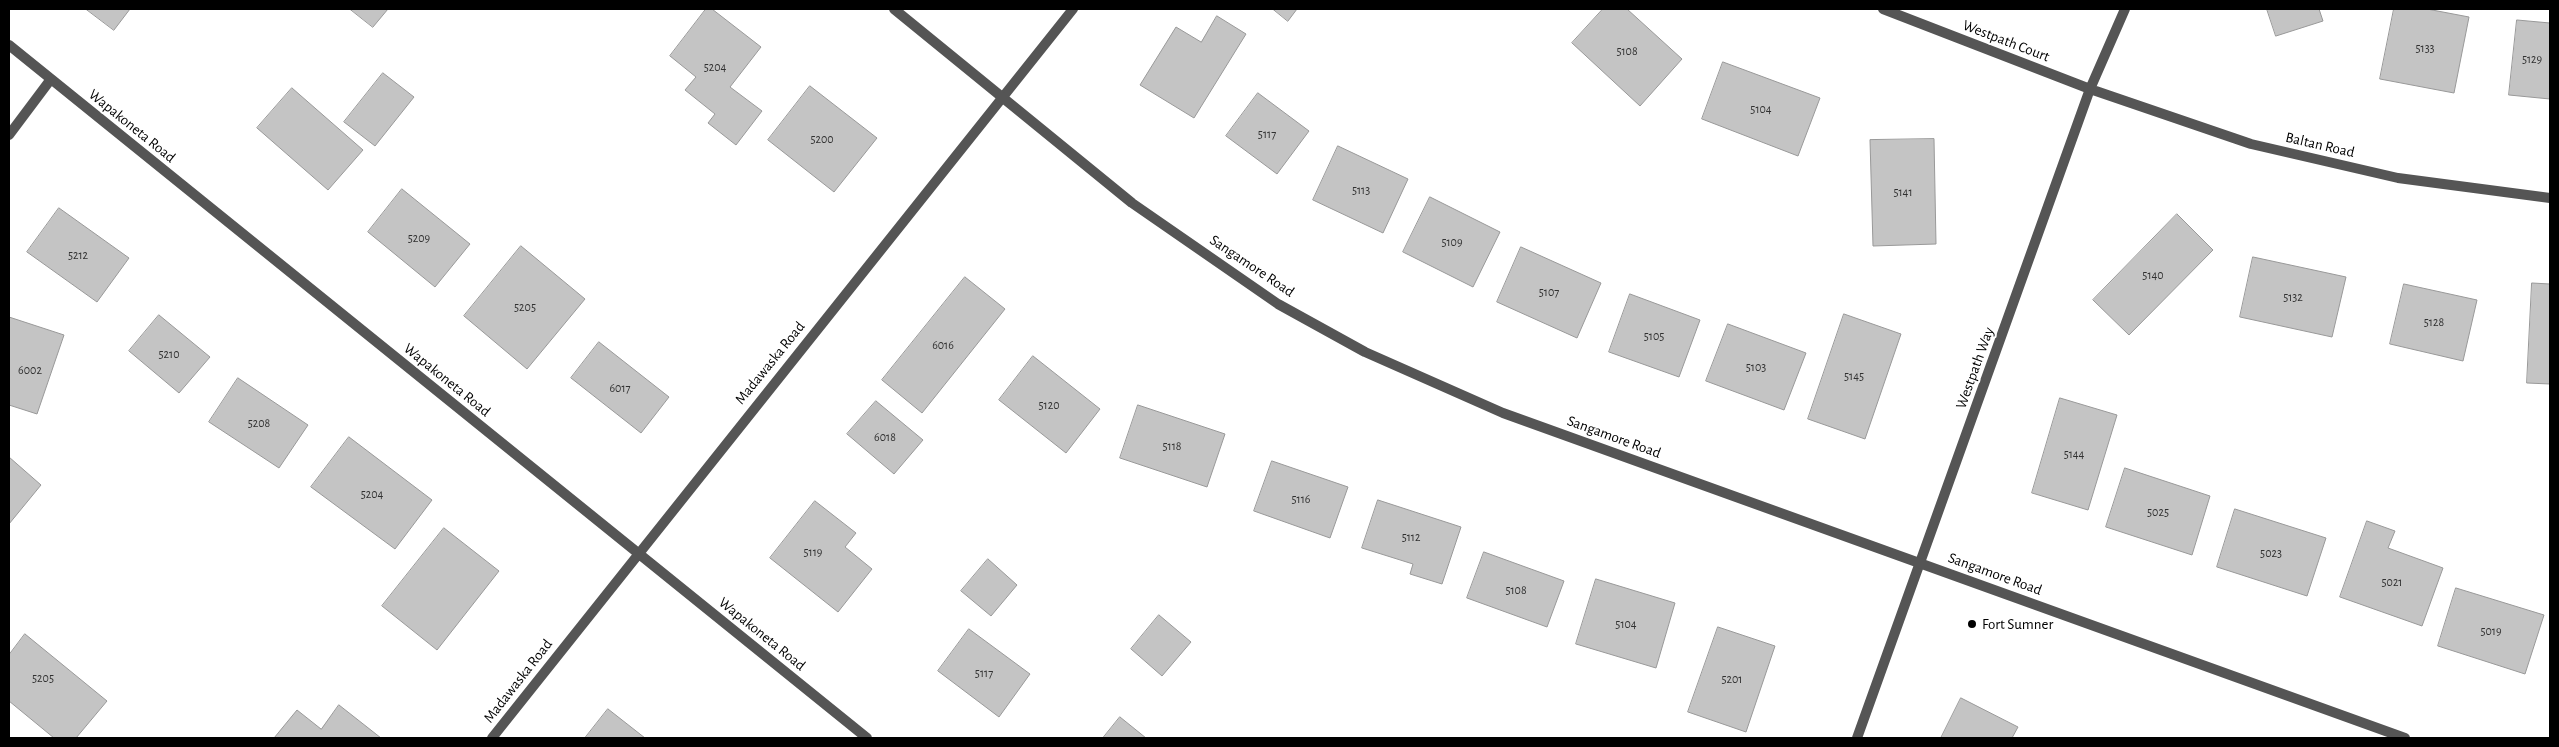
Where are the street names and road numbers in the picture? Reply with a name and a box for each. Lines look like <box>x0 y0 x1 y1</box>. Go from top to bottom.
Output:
street label: Westpath Court <box>1960 16 2052 66</box>
street label: Wapakoneta Road <box>85 85 179 167</box>
street label: Baltan Road <box>2284 128 2356 162</box>
street label: Sangamore Road <box>1206 231 1298 301</box>
street label: Madawaska Road <box>731 318 809 408</box>
street label: Westpath Way <box>1952 325 1998 411</box>
street label: Wapakoneta Road <box>400 339 494 421</box>
street label: Sangamore Road <box>1565 412 1663 462</box>
street label: Sangamore Road <box>1946 549 2044 599</box>
street label: Wapakoneta Road <box>715 593 809 675</box>
street label: Madawaska Road <box>480 636 556 726</box>

